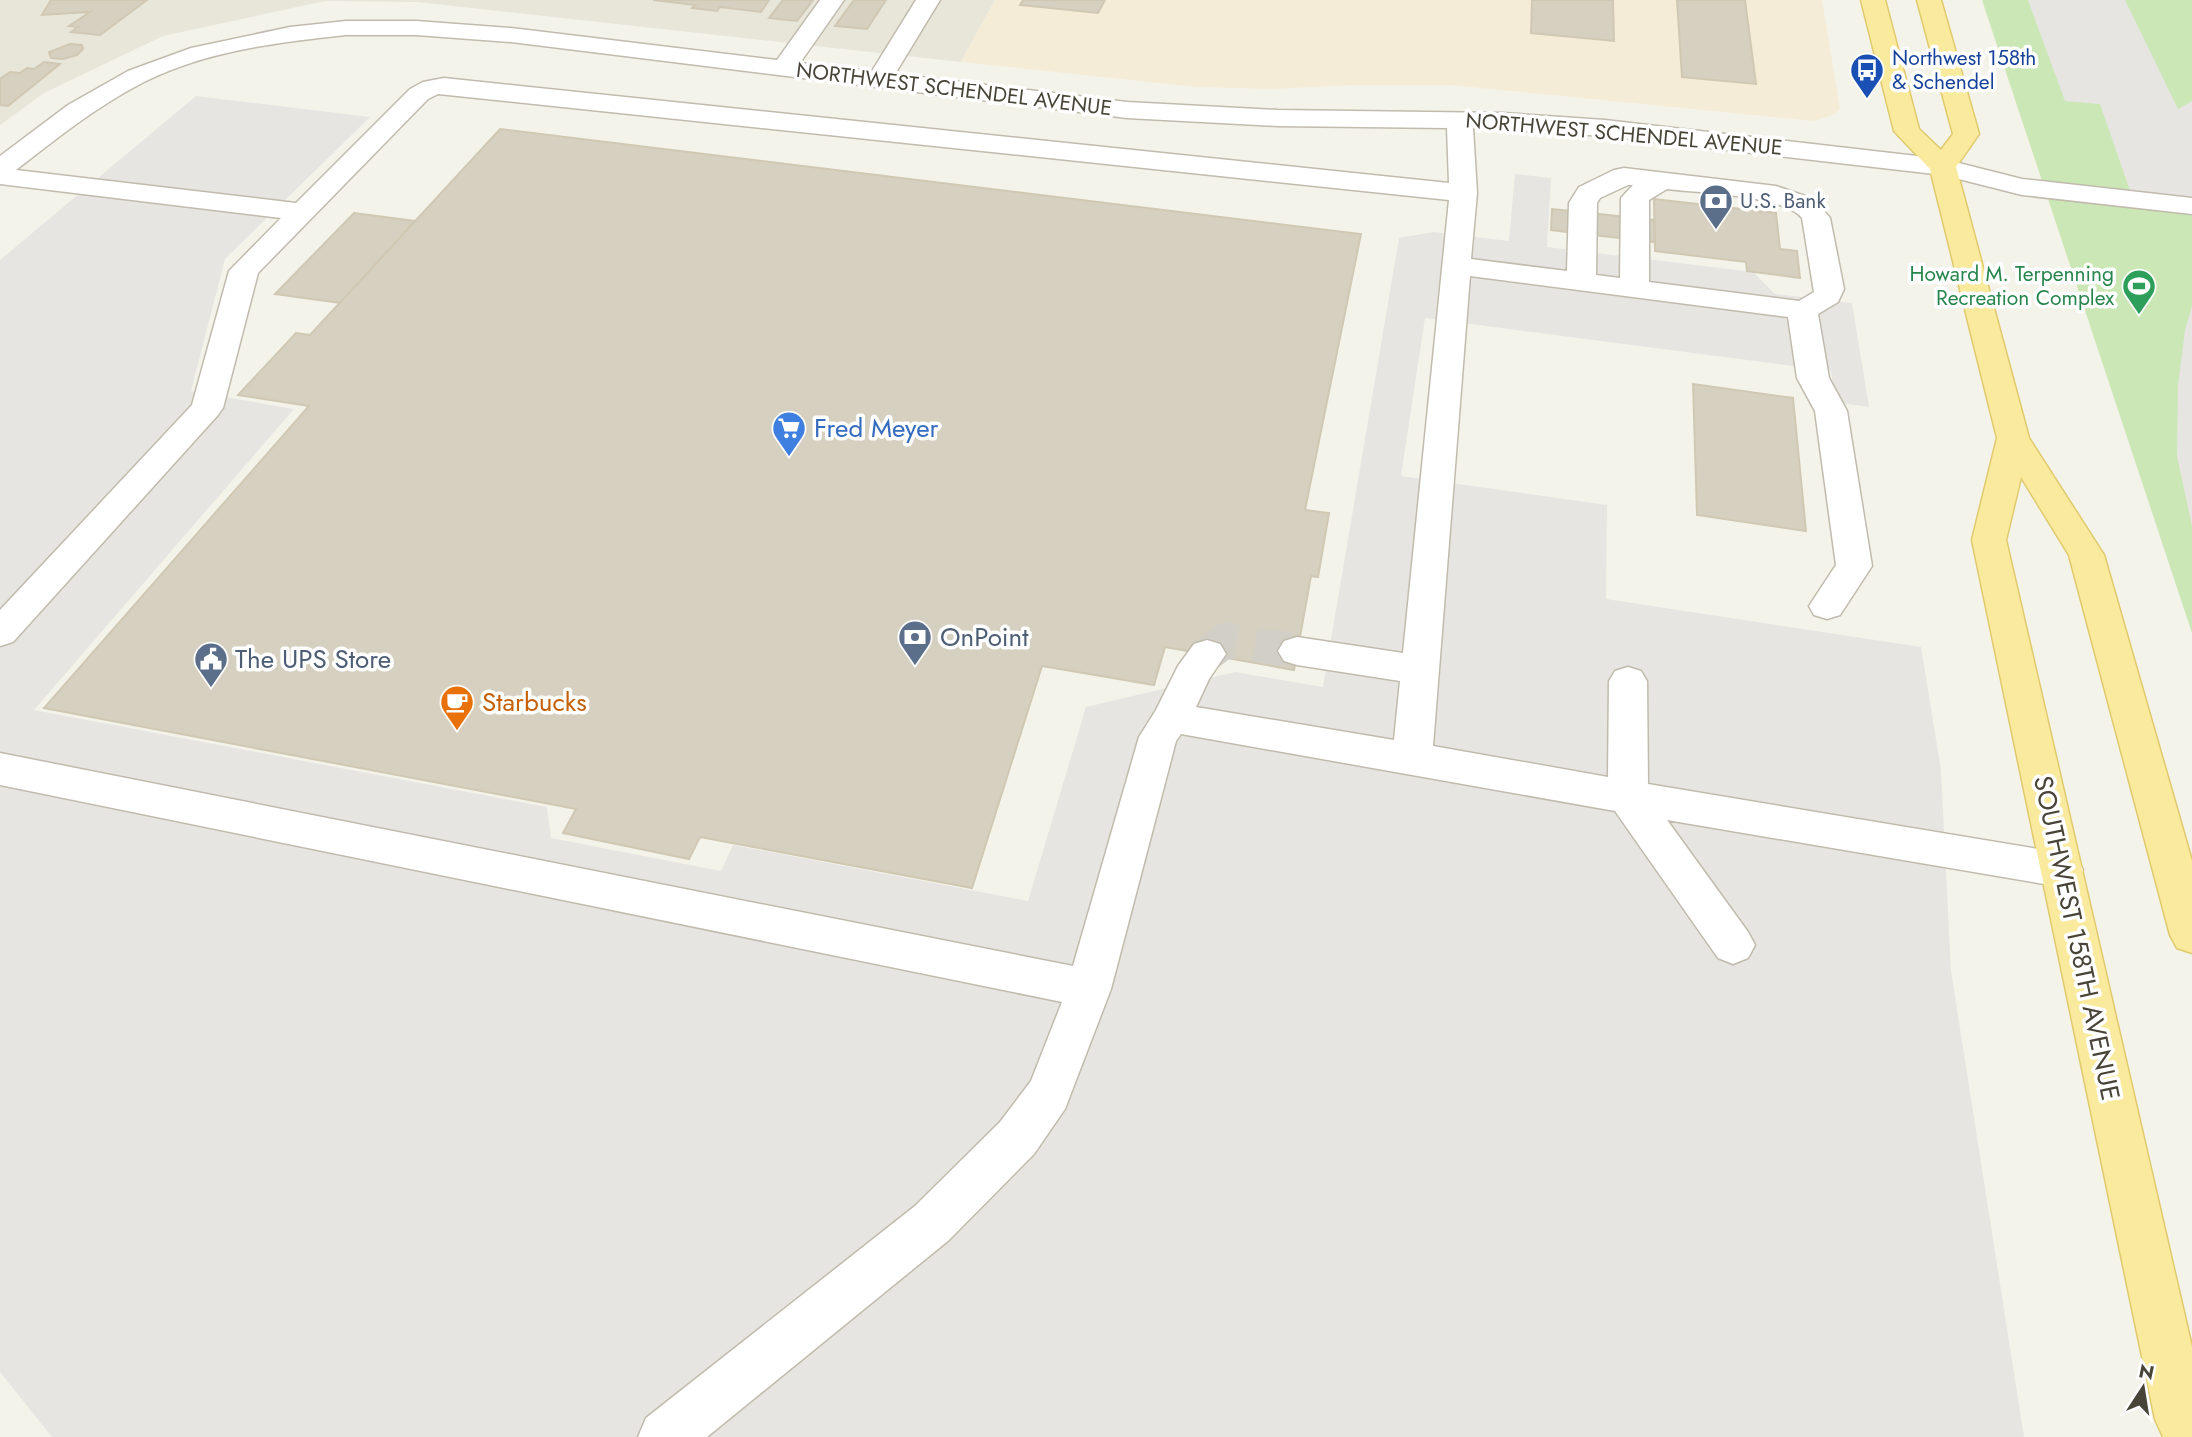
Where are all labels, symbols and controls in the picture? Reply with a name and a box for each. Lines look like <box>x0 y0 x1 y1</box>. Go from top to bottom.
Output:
place label: Northwest 158th & Schendel <box>1892 43 2036 97</box>
bus stop icon: Northwest 158th & Schendel <box>1848 51 1886 100</box>
street label: NORTHWEST SCHENDEL AVENUE <box>794 55 1114 123</box>
street label: NORTHWEST SCHENDEL AVENUE <box>1464 105 1784 163</box>
bank icon: U.S. Bank <box>1697 182 1735 231</box>
place label: U.S. Bank <box>1740 186 1826 216</box>
place label: Howard M. Terpenning Recreation Complex <box>1909 259 2114 313</box>
sports icon: Howard M. Terpenning Recreation Complex <box>2120 267 2158 316</box>
supermarket icon: Fred Meyer <box>770 409 808 458</box>
place label: Fred Meyer <box>814 409 939 447</box>
bank icon: OnPoint <box>896 618 934 667</box>
place label: OnPoint <box>940 618 1029 656</box>
public building icon: The UPS Store <box>192 640 230 689</box>
place label: The UPS Store <box>235 640 391 678</box>
cafe icon: Starbucks <box>438 683 476 732</box>
place label: Starbucks <box>482 683 587 721</box>
street label: SOUTHWEST 158TH AVENUE <box>2024 772 2130 1104</box>
north arrow <box>2108 1353 2178 1423</box>
text: N <box>2136 1357 2157 1387</box>

